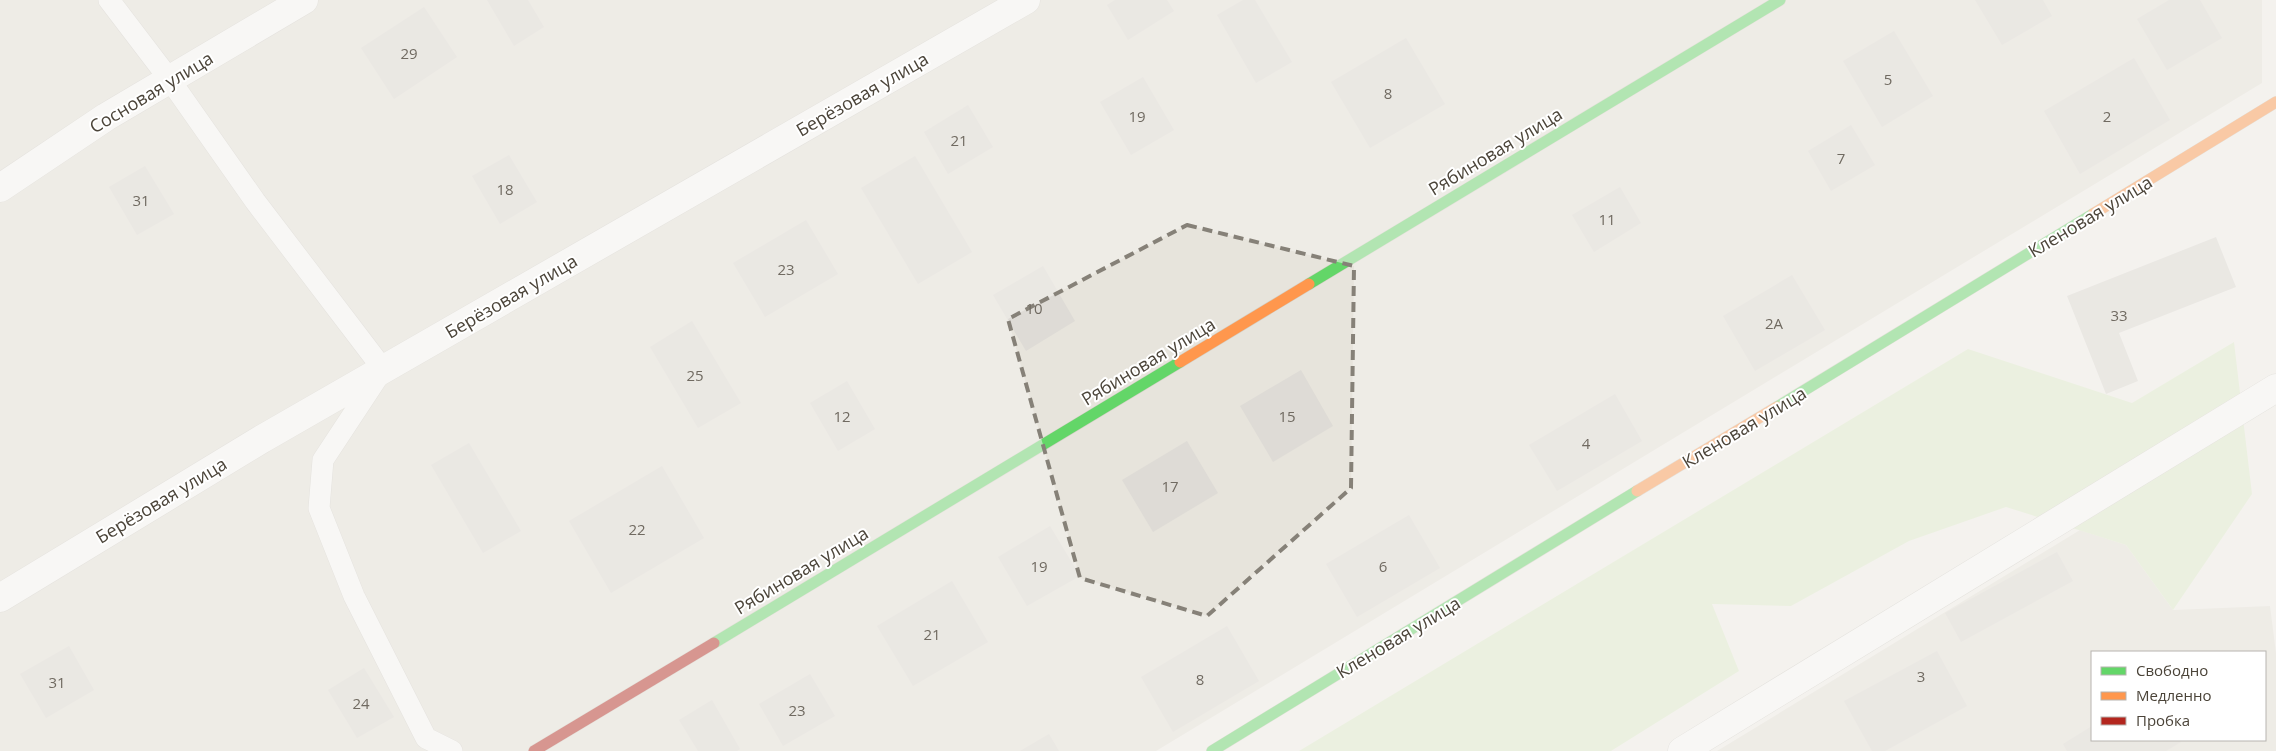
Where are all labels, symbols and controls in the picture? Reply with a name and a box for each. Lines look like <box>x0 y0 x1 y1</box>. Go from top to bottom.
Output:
house number: 29 <box>400 43 418 63</box>
street label: Сосновая улица <box>85 46 217 138</box>
street label: Берёзовая улица <box>792 46 932 142</box>
house number: 5 <box>1884 69 1892 89</box>
house number: 8 <box>1384 83 1392 103</box>
street label: Рябиновая улица <box>1424 102 1566 200</box>
house number: 19 <box>1128 106 1146 126</box>
house number: 2 <box>2103 106 2111 126</box>
house number: 21 <box>950 130 968 150</box>
house number: 7 <box>1837 148 1845 168</box>
street label: Кленовая улица <box>2024 170 2156 262</box>
house number: 18 <box>496 179 514 199</box>
house number: 31 <box>132 190 150 210</box>
house number: 11 <box>1598 209 1616 229</box>
street label: Берёзовая улица <box>441 248 581 344</box>
house number: 23 <box>777 259 795 279</box>
house number: 10 <box>1025 298 1043 318</box>
house number: 33 <box>2110 305 2128 325</box>
street label: Рябиновая улица <box>1077 312 1219 410</box>
house number: 2А <box>1765 313 1784 333</box>
house number: 25 <box>686 365 704 385</box>
street label: Кленовая улица <box>1678 381 1810 473</box>
house number: 12 <box>833 406 851 426</box>
house number: 15 <box>1278 406 1296 426</box>
house number: 4 <box>1582 433 1591 453</box>
street label: Берёзовая улица <box>91 451 231 549</box>
house number: 17 <box>1161 476 1179 496</box>
house number: 22 <box>628 519 646 539</box>
street label: Рябиновая улица <box>730 521 872 619</box>
house number: 19 <box>1030 556 1048 576</box>
house number: 6 <box>1379 556 1387 576</box>
street label: Кленовая улица <box>1332 591 1464 683</box>
house number: 21 <box>923 624 941 644</box>
legend <box>2091 651 2266 741</box>
text: Свободно <box>2136 660 2208 680</box>
house number: 3 <box>1917 666 1925 686</box>
house number: 8 <box>1196 669 1204 689</box>
house number: 31 <box>48 672 66 692</box>
text: Медленно <box>2136 685 2212 705</box>
house number: 24 <box>352 693 370 713</box>
house number: 23 <box>788 700 806 720</box>
text: Пробка <box>2136 710 2190 730</box>

